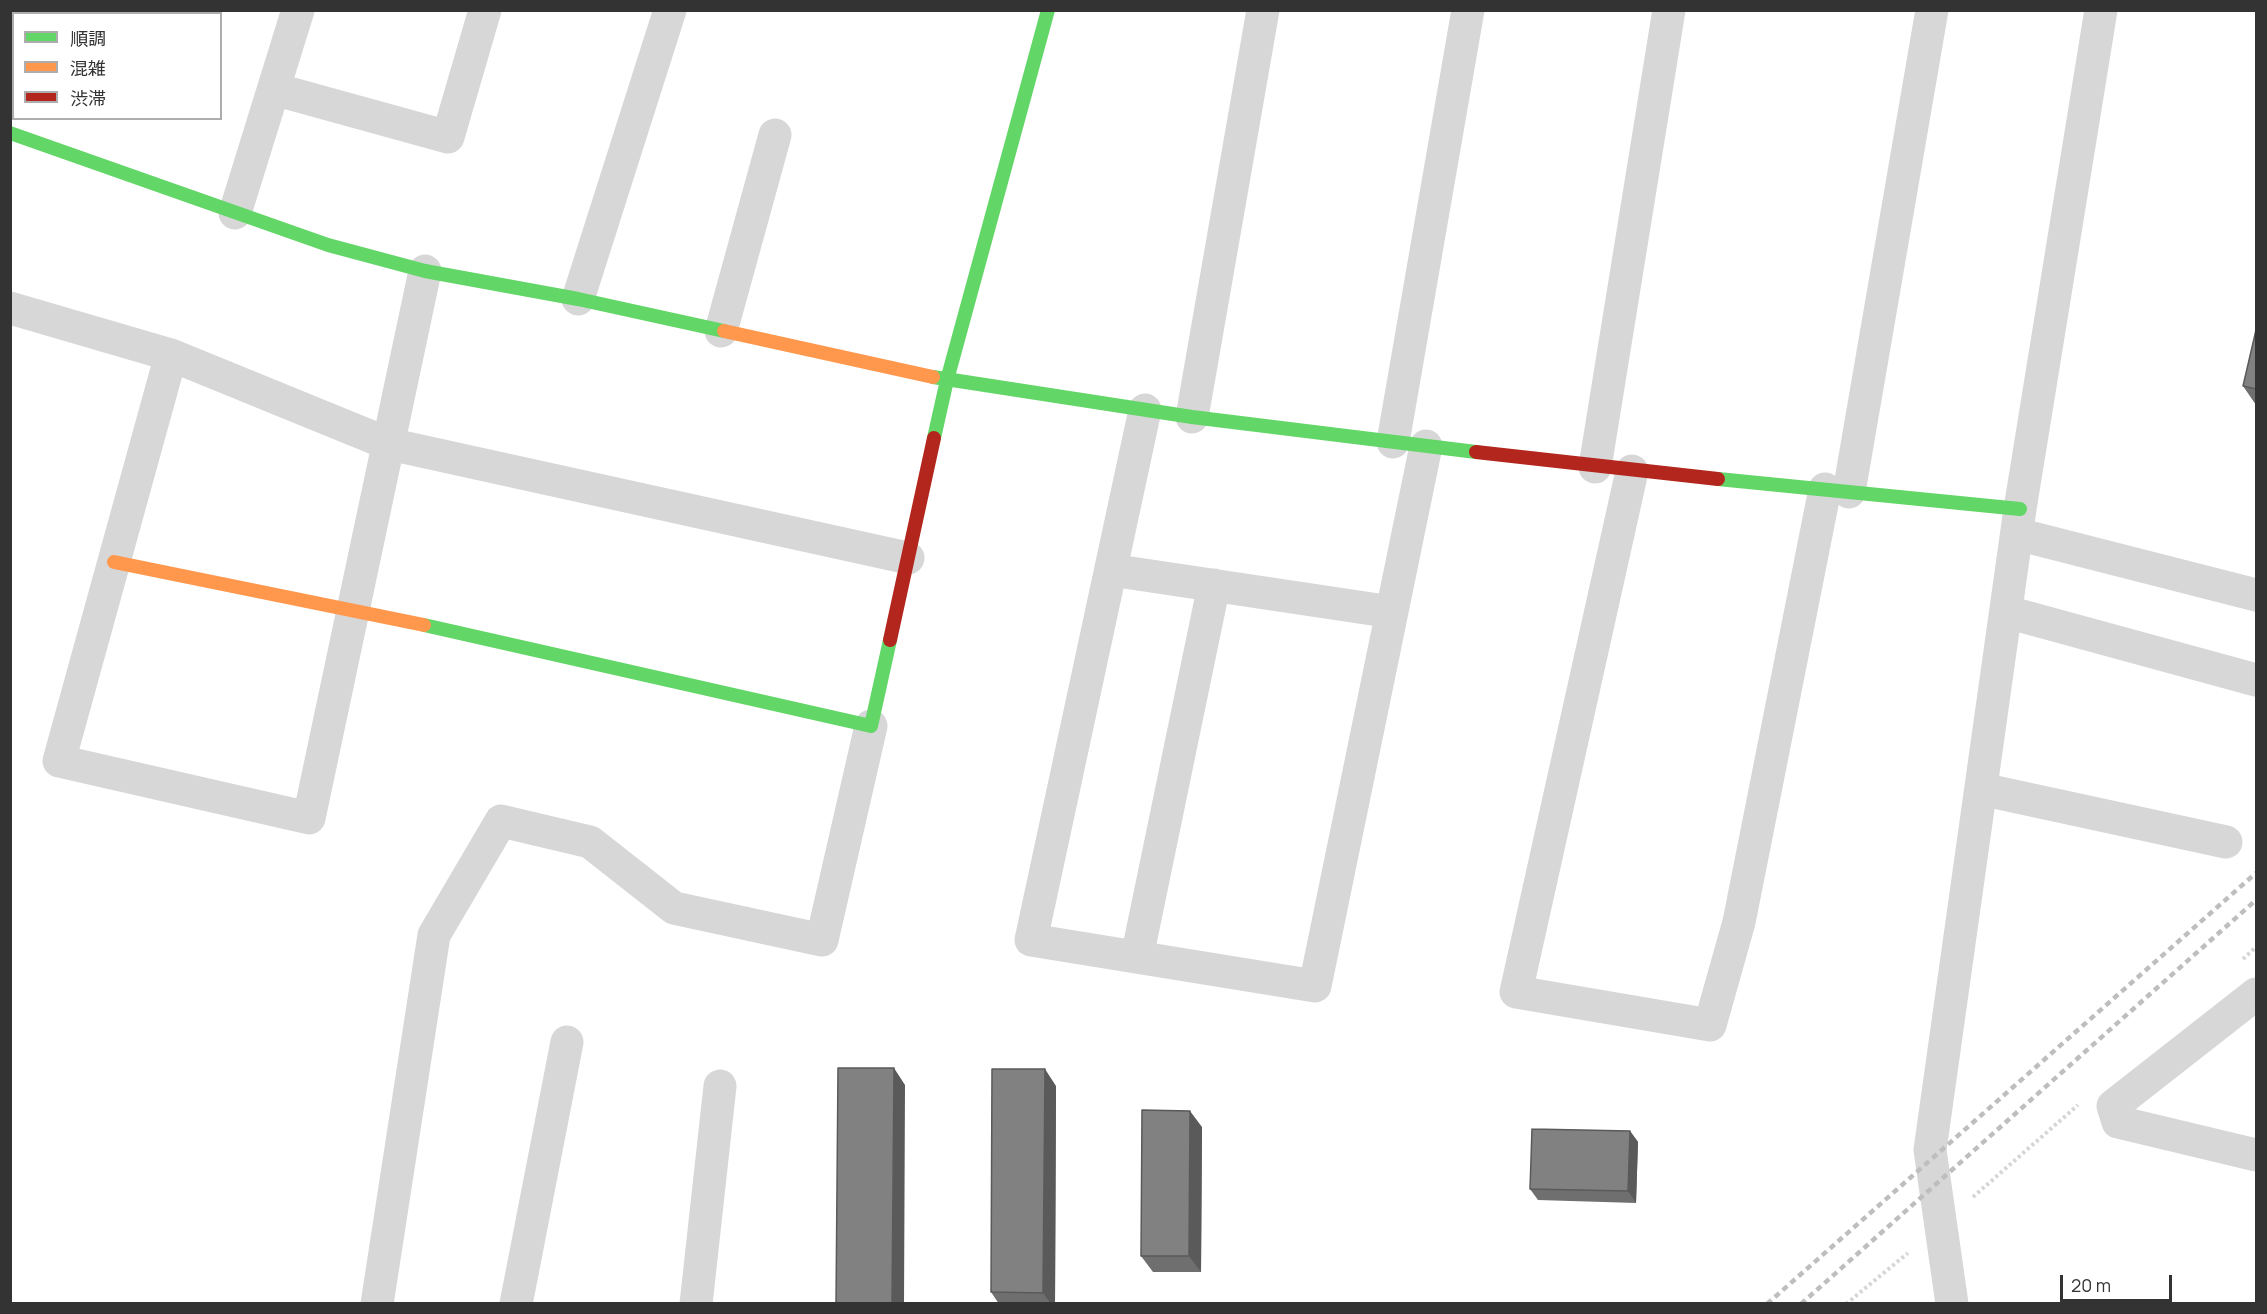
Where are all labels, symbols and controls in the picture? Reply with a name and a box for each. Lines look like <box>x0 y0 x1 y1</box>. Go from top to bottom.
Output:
legend <box>12 12 222 120</box>
text: 順調 <box>70 26 106 50</box>
text: 混雑 <box>70 56 106 80</box>
text: 渋滞 <box>70 86 106 110</box>
scale bar <box>2063 1263 2176 1301</box>
text: 20 m <box>2071 1273 2111 1297</box>

